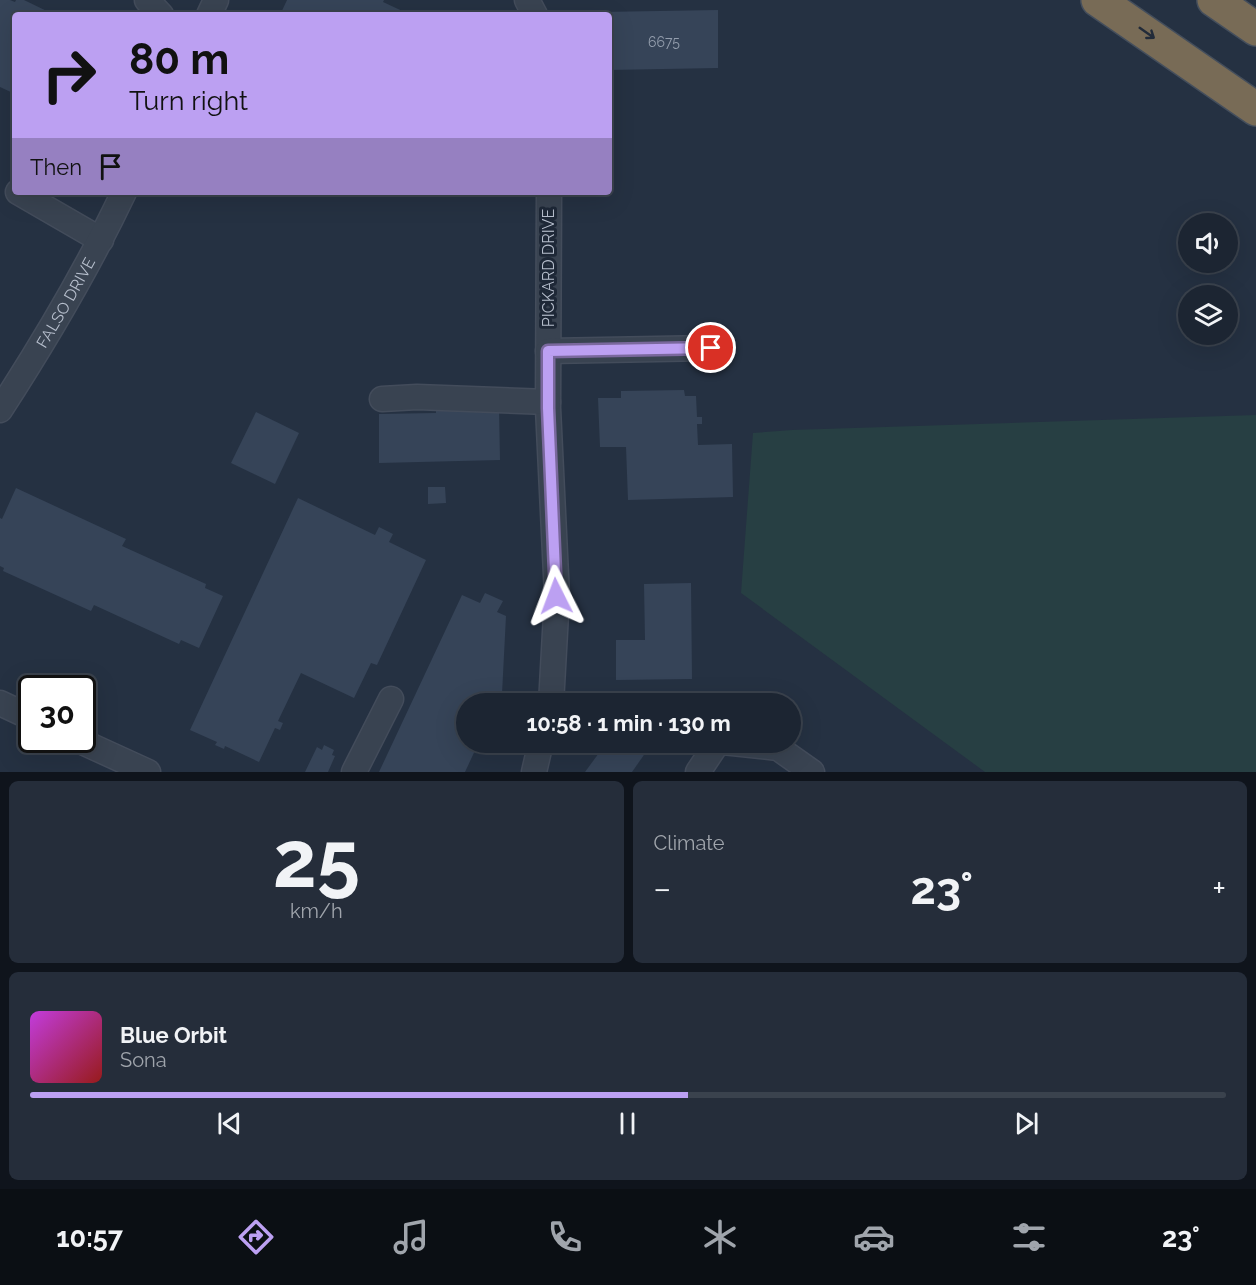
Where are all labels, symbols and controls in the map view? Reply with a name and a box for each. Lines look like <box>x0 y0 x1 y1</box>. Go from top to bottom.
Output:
one-way arrow <box>1138 27 1154 39</box>
house number: 6675 <box>648 34 680 50</box>
text: 80 m <box>129 35 229 84</box>
icon: right <box>30 36 108 114</box>
text: Turn right <box>129 85 248 116</box>
icon: arrive <box>94 150 127 183</box>
text: Then <box>30 154 82 180</box>
street label: PICKARD DRIVE <box>539 209 558 327</box>
map controls <box>1178 213 1238 345</box>
button: sound <box>1178 213 1238 273</box>
street label: FALSO DRIVE <box>33 254 99 351</box>
button: layers <box>1178 285 1238 345</box>
pin <box>685 322 736 373</box>
icon: arrive <box>694 331 727 364</box>
position arrow <box>524 564 588 628</box>
speed limit sign: 30 <box>18 675 96 753</box>
text: 10:58 · 1 min · 130 m <box>526 710 731 736</box>
text: 25 <box>273 814 360 905</box>
text: Climate <box>654 831 725 855</box>
text: 23° <box>911 862 973 915</box>
text: − <box>654 869 671 908</box>
text: + <box>1212 869 1226 908</box>
text: km/h <box>290 899 343 923</box>
text: Blue Orbit <box>120 1022 227 1048</box>
text: Sona <box>120 1048 167 1072</box>
icon: previous <box>213 1107 246 1140</box>
icon: pause <box>611 1107 644 1140</box>
icon: next <box>1010 1107 1043 1140</box>
icon: directions <box>235 1216 277 1258</box>
icon: music <box>390 1216 432 1258</box>
icon: phone <box>544 1216 586 1258</box>
icon: climate <box>699 1216 741 1258</box>
icon: car <box>853 1216 895 1258</box>
icon: filters <box>1008 1216 1050 1258</box>
text: 10:57 <box>56 1222 123 1253</box>
text: 23° <box>1162 1222 1200 1253</box>

